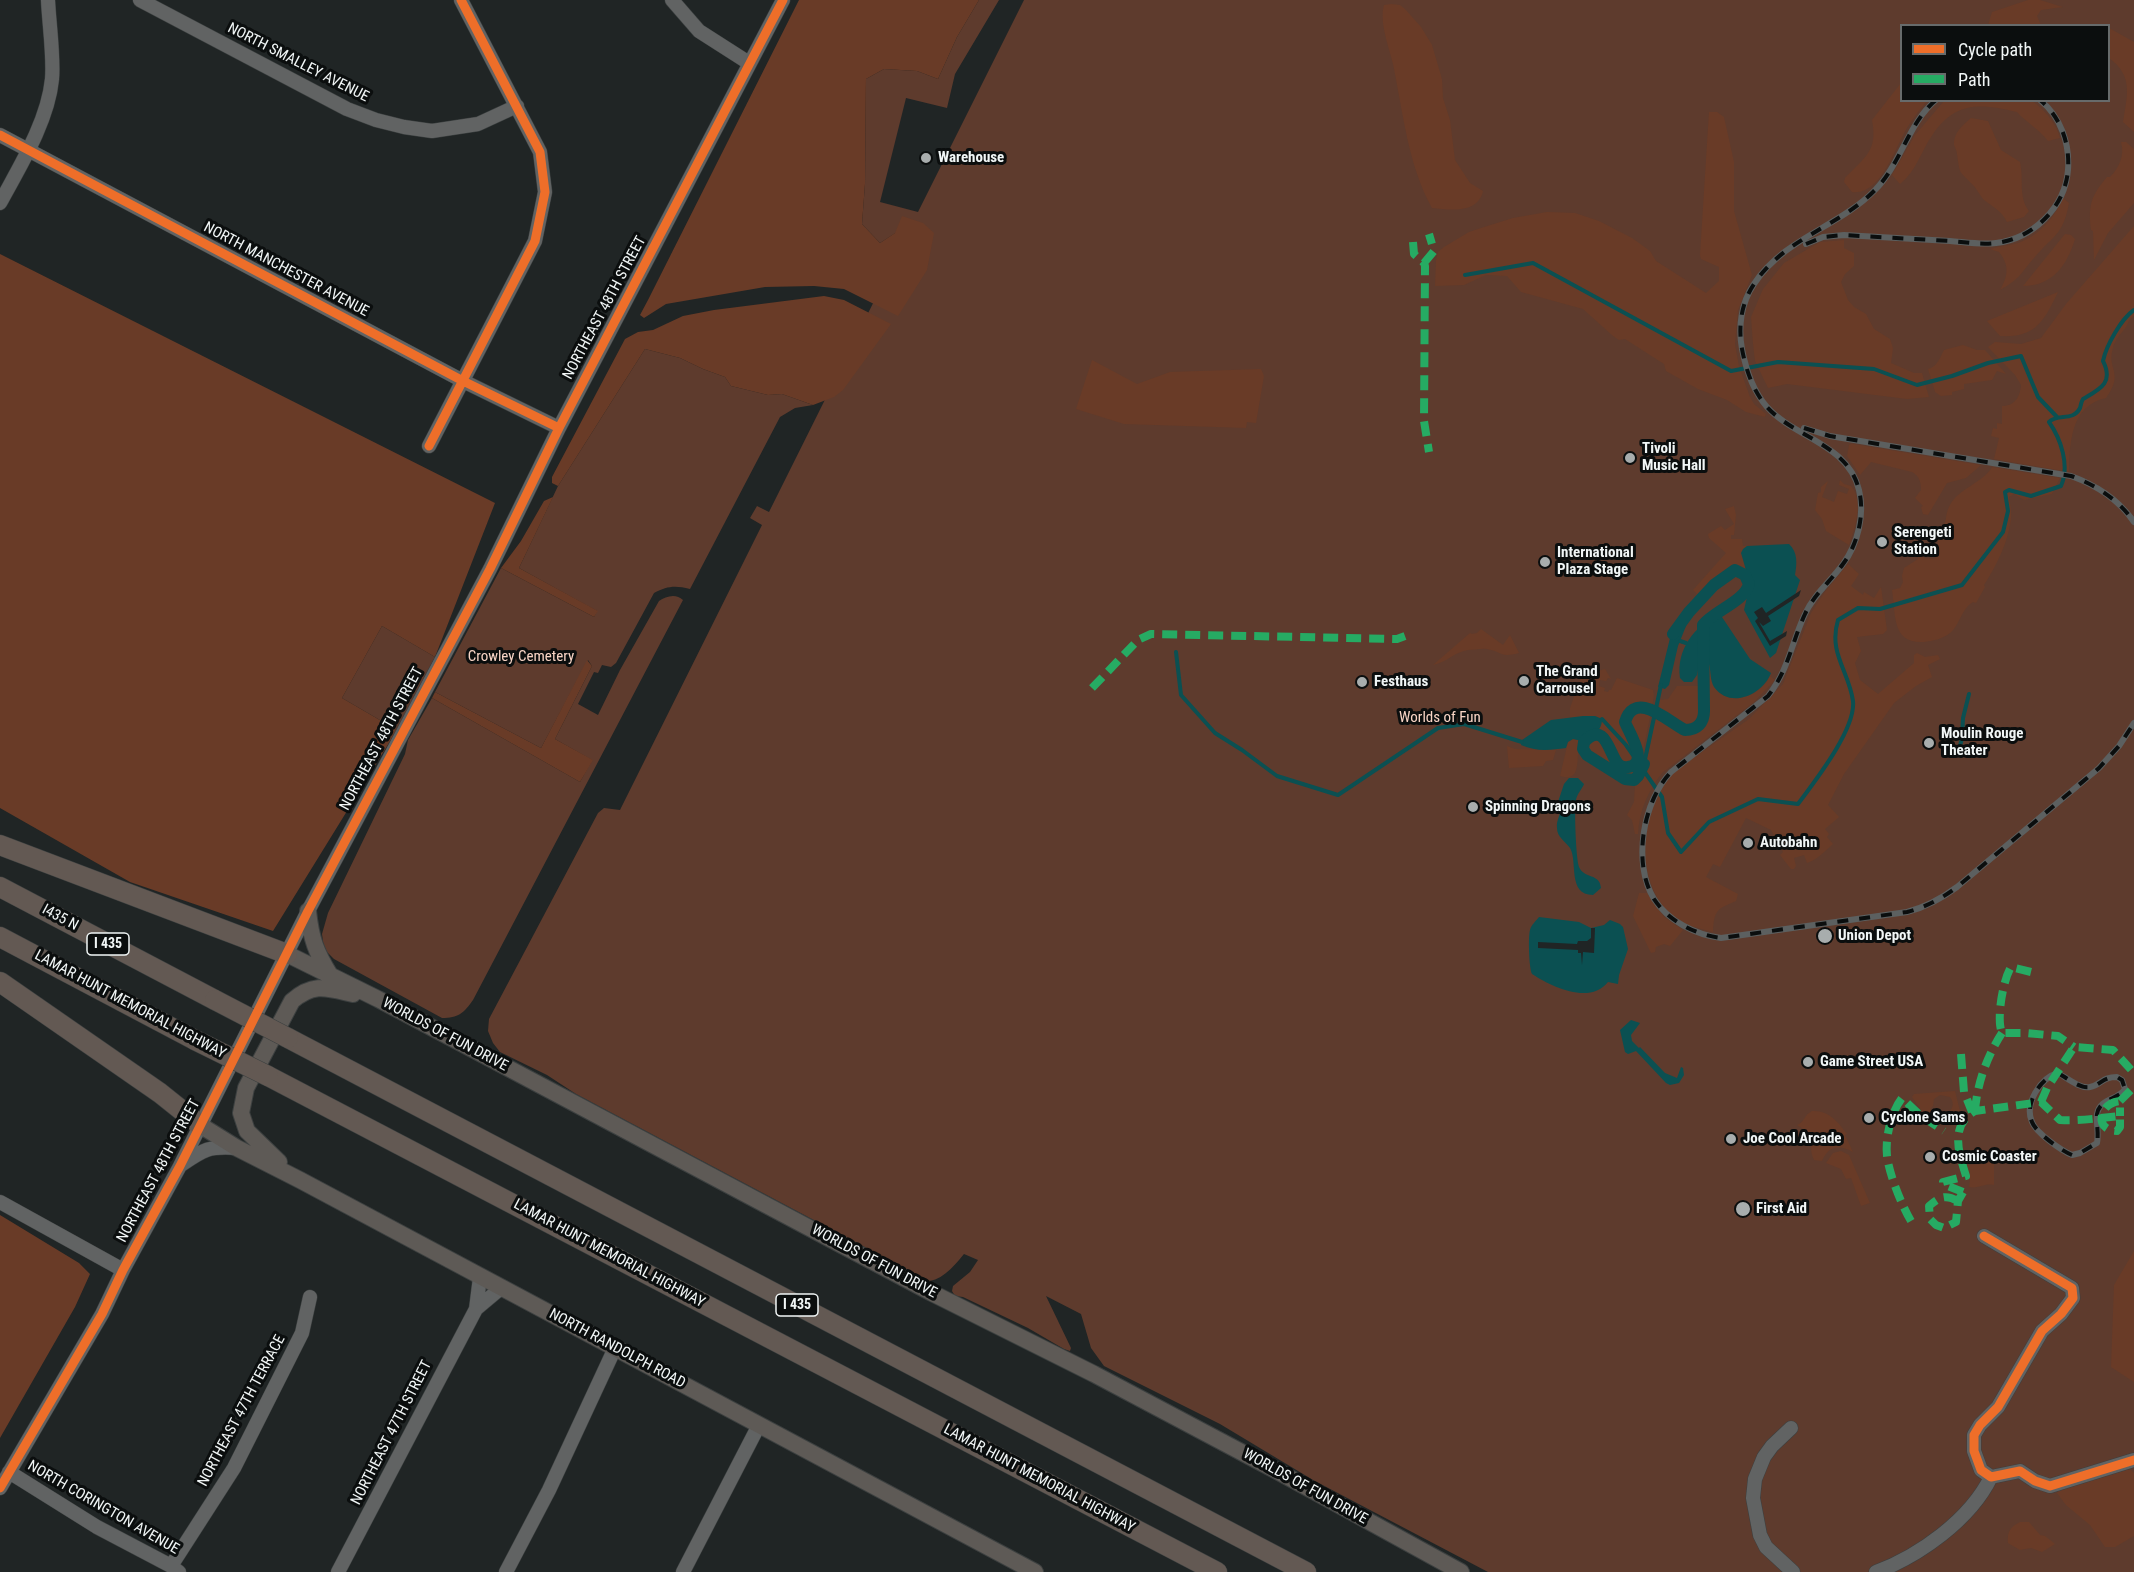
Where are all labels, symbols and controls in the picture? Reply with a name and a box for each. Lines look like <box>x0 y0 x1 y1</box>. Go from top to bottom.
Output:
street label: NORTH SMALLEY AVENUE <box>224 20 372 106</box>
legend <box>1900 24 2110 102</box>
text: Cycle path <box>1958 39 2032 60</box>
text: Path <box>1958 69 1991 90</box>
place label: Warehouse <box>938 149 1004 167</box>
marker: Warehouse <box>919 151 933 165</box>
street label: NORTH MANCHESTER AVENUE <box>200 219 372 321</box>
street label: NORTHEAST 48TH STREET <box>560 233 650 383</box>
place label: Tivoli Music Hall <box>1642 440 1706 475</box>
marker: Tivoli Music Hall <box>1623 451 1637 465</box>
place label: Serengeti Station <box>1894 524 1952 559</box>
marker: Serengeti Station <box>1875 535 1889 549</box>
place label: International Plaza Stage <box>1557 544 1634 579</box>
marker: International Plaza Stage <box>1538 555 1552 569</box>
park label: Crowley Cemetery <box>468 648 574 666</box>
place label: The Grand Carrousel <box>1536 663 1598 698</box>
street label: NORTHEAST 48TH STREET <box>337 664 427 814</box>
place label: Festhaus <box>1374 673 1428 691</box>
marker: The Grand Carrousel <box>1517 674 1531 688</box>
marker: Festhaus <box>1355 675 1369 689</box>
park label: Worlds of Fun <box>1399 709 1481 727</box>
place label: Moulin Rouge Theater <box>1941 725 2023 760</box>
marker: Moulin Rouge Theater <box>1922 736 1936 750</box>
place label: Spinning Dragons <box>1485 798 1591 816</box>
marker: Spinning Dragons <box>1466 800 1480 814</box>
place label: Autobahn <box>1760 834 1817 852</box>
marker: Autobahn <box>1741 836 1755 850</box>
street label: I435 N <box>39 901 81 935</box>
marker: Union Depot <box>1816 927 1834 945</box>
place label: Union Depot <box>1838 927 1911 945</box>
road number: I 435 <box>87 933 129 955</box>
street label: LAMAR HUNT MEMORIAL HIGHWAY <box>31 947 229 1063</box>
street label: WORLDS OF FUN DRIVE <box>379 994 511 1076</box>
place label: Game Street USA <box>1820 1053 1923 1071</box>
marker: Game Street USA <box>1801 1055 1815 1069</box>
street label: NORTHEAST 48TH STREET <box>114 1096 204 1246</box>
place label: Cyclone Sams <box>1881 1109 1965 1127</box>
marker: Cyclone Sams <box>1862 1111 1876 1125</box>
place label: Joe Cool Arcade <box>1743 1130 1842 1148</box>
marker: Joe Cool Arcade <box>1724 1132 1738 1146</box>
place label: Cosmic Coaster <box>1942 1148 2037 1166</box>
marker: Cosmic Coaster <box>1923 1150 1937 1164</box>
street label: LAMAR HUNT MEMORIAL HIGHWAY <box>510 1196 708 1312</box>
marker: First Aid <box>1734 1200 1752 1218</box>
place label: First Aid <box>1756 1200 1807 1218</box>
street label: WORLDS OF FUN DRIVE <box>808 1221 940 1303</box>
road number: I 435 <box>776 1294 818 1316</box>
street label: NORTH RANDOLPH ROAD <box>546 1305 688 1393</box>
street label: NORTHEAST 47TH TERRACE <box>194 1332 290 1490</box>
street label: NORTHEAST 47TH STREET <box>348 1358 436 1508</box>
street label: LAMAR HUNT MEMORIAL HIGHWAY <box>940 1421 1138 1537</box>
street label: WORLDS OF FUN DRIVE <box>1240 1445 1370 1529</box>
street label: NORTH CORINGTON AVENUE <box>24 1457 182 1559</box>

